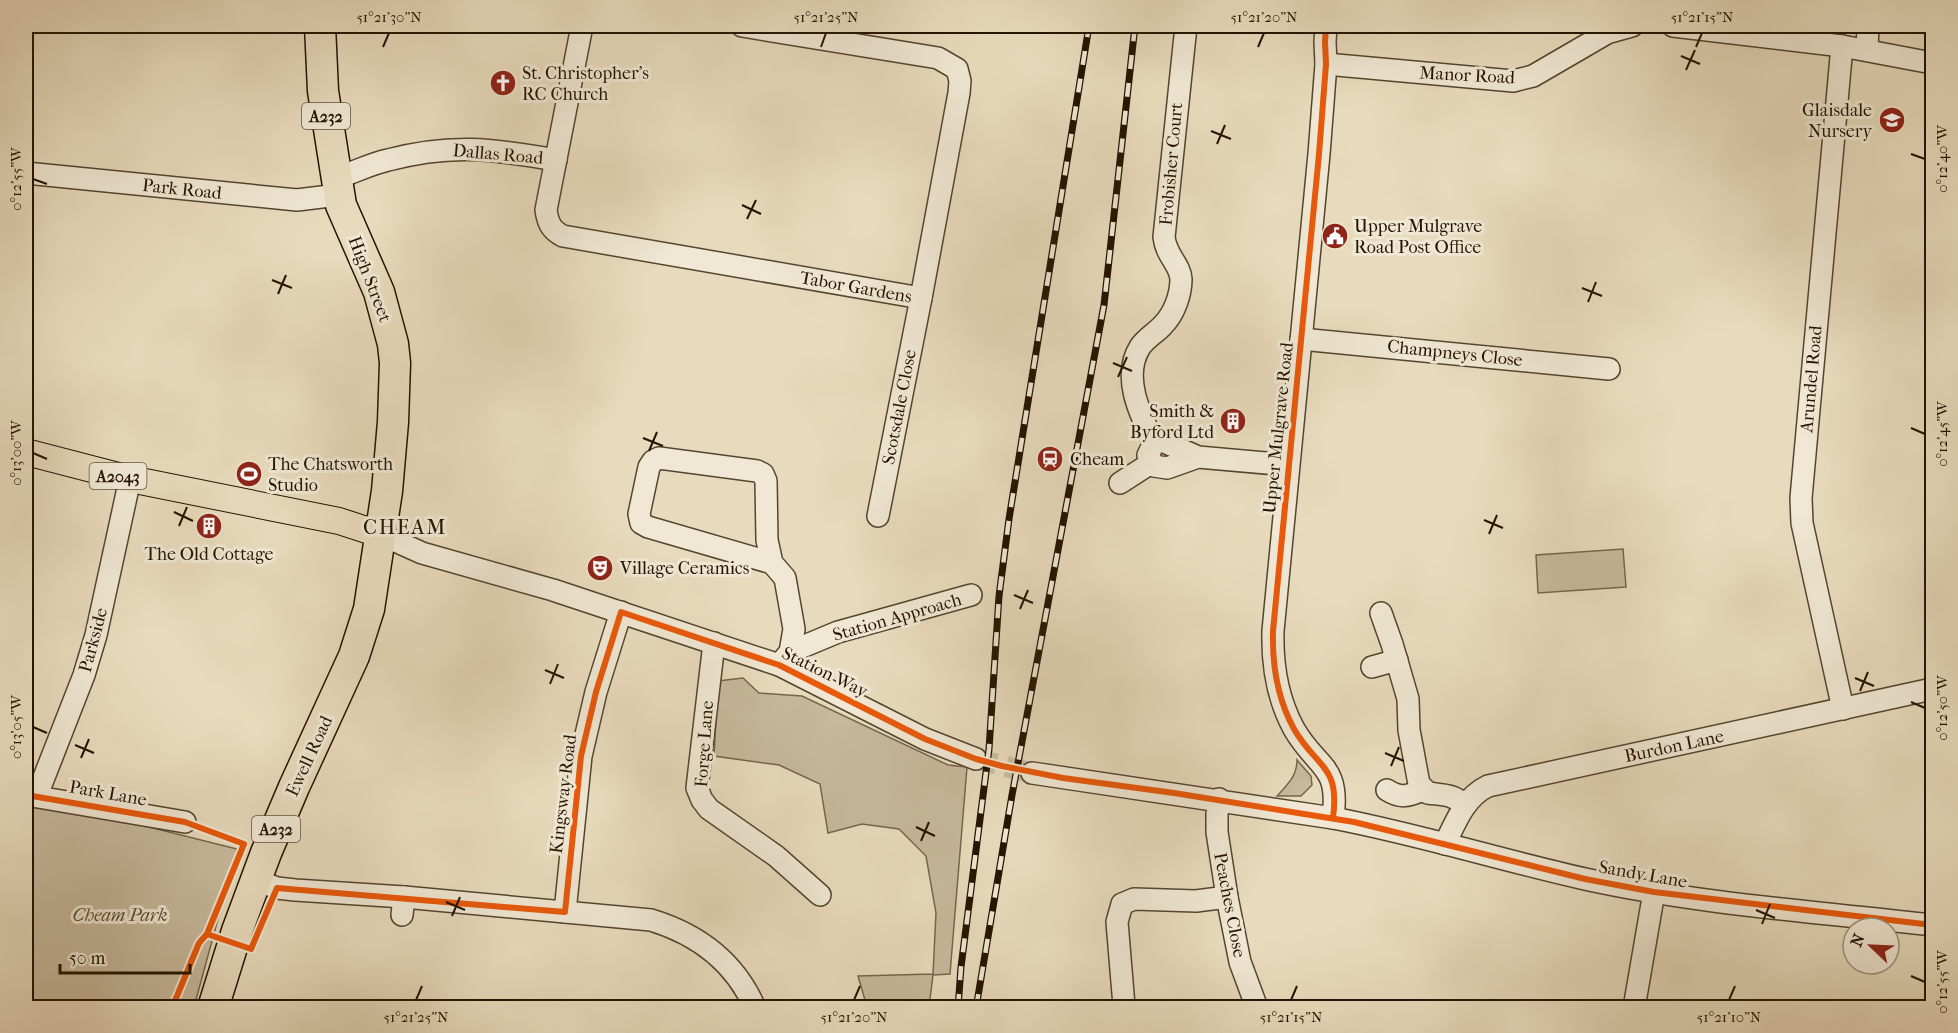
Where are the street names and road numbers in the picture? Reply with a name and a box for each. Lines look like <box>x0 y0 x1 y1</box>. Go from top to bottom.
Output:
street label: Manor Road <box>1419 63 1516 89</box>
street label: Frobisher Court <box>1156 101 1187 226</box>
road number: A232 <box>302 103 350 129</box>
street label: Dallas Road <box>452 140 544 169</box>
street label: Park Road <box>141 175 223 204</box>
street label: High Street <box>344 233 396 326</box>
street label: Tabor Gardens <box>798 267 914 308</box>
street label: Arundel Road <box>1796 324 1827 434</box>
street label: Champneys Close <box>1386 336 1524 371</box>
street label: Upper Mulgrave Road <box>1259 341 1298 515</box>
street label: Scotsdale Close <box>878 348 921 466</box>
road number: A2043 <box>90 463 146 489</box>
street label: Station Approach <box>830 589 964 646</box>
street label: Parkside <box>75 605 112 675</box>
street label: Station Way <box>778 643 872 703</box>
street label: Forge Lane <box>691 700 718 788</box>
street label: Ewell Road <box>282 712 337 800</box>
street label: Burdon Lane <box>1623 726 1726 767</box>
street label: Kingsway Road <box>546 733 581 855</box>
street label: Park Lane <box>68 776 148 811</box>
road number: A232 <box>252 816 300 842</box>
street label: Peaches Close <box>1209 851 1250 960</box>
street label: Sandy Lane <box>1597 856 1689 893</box>

